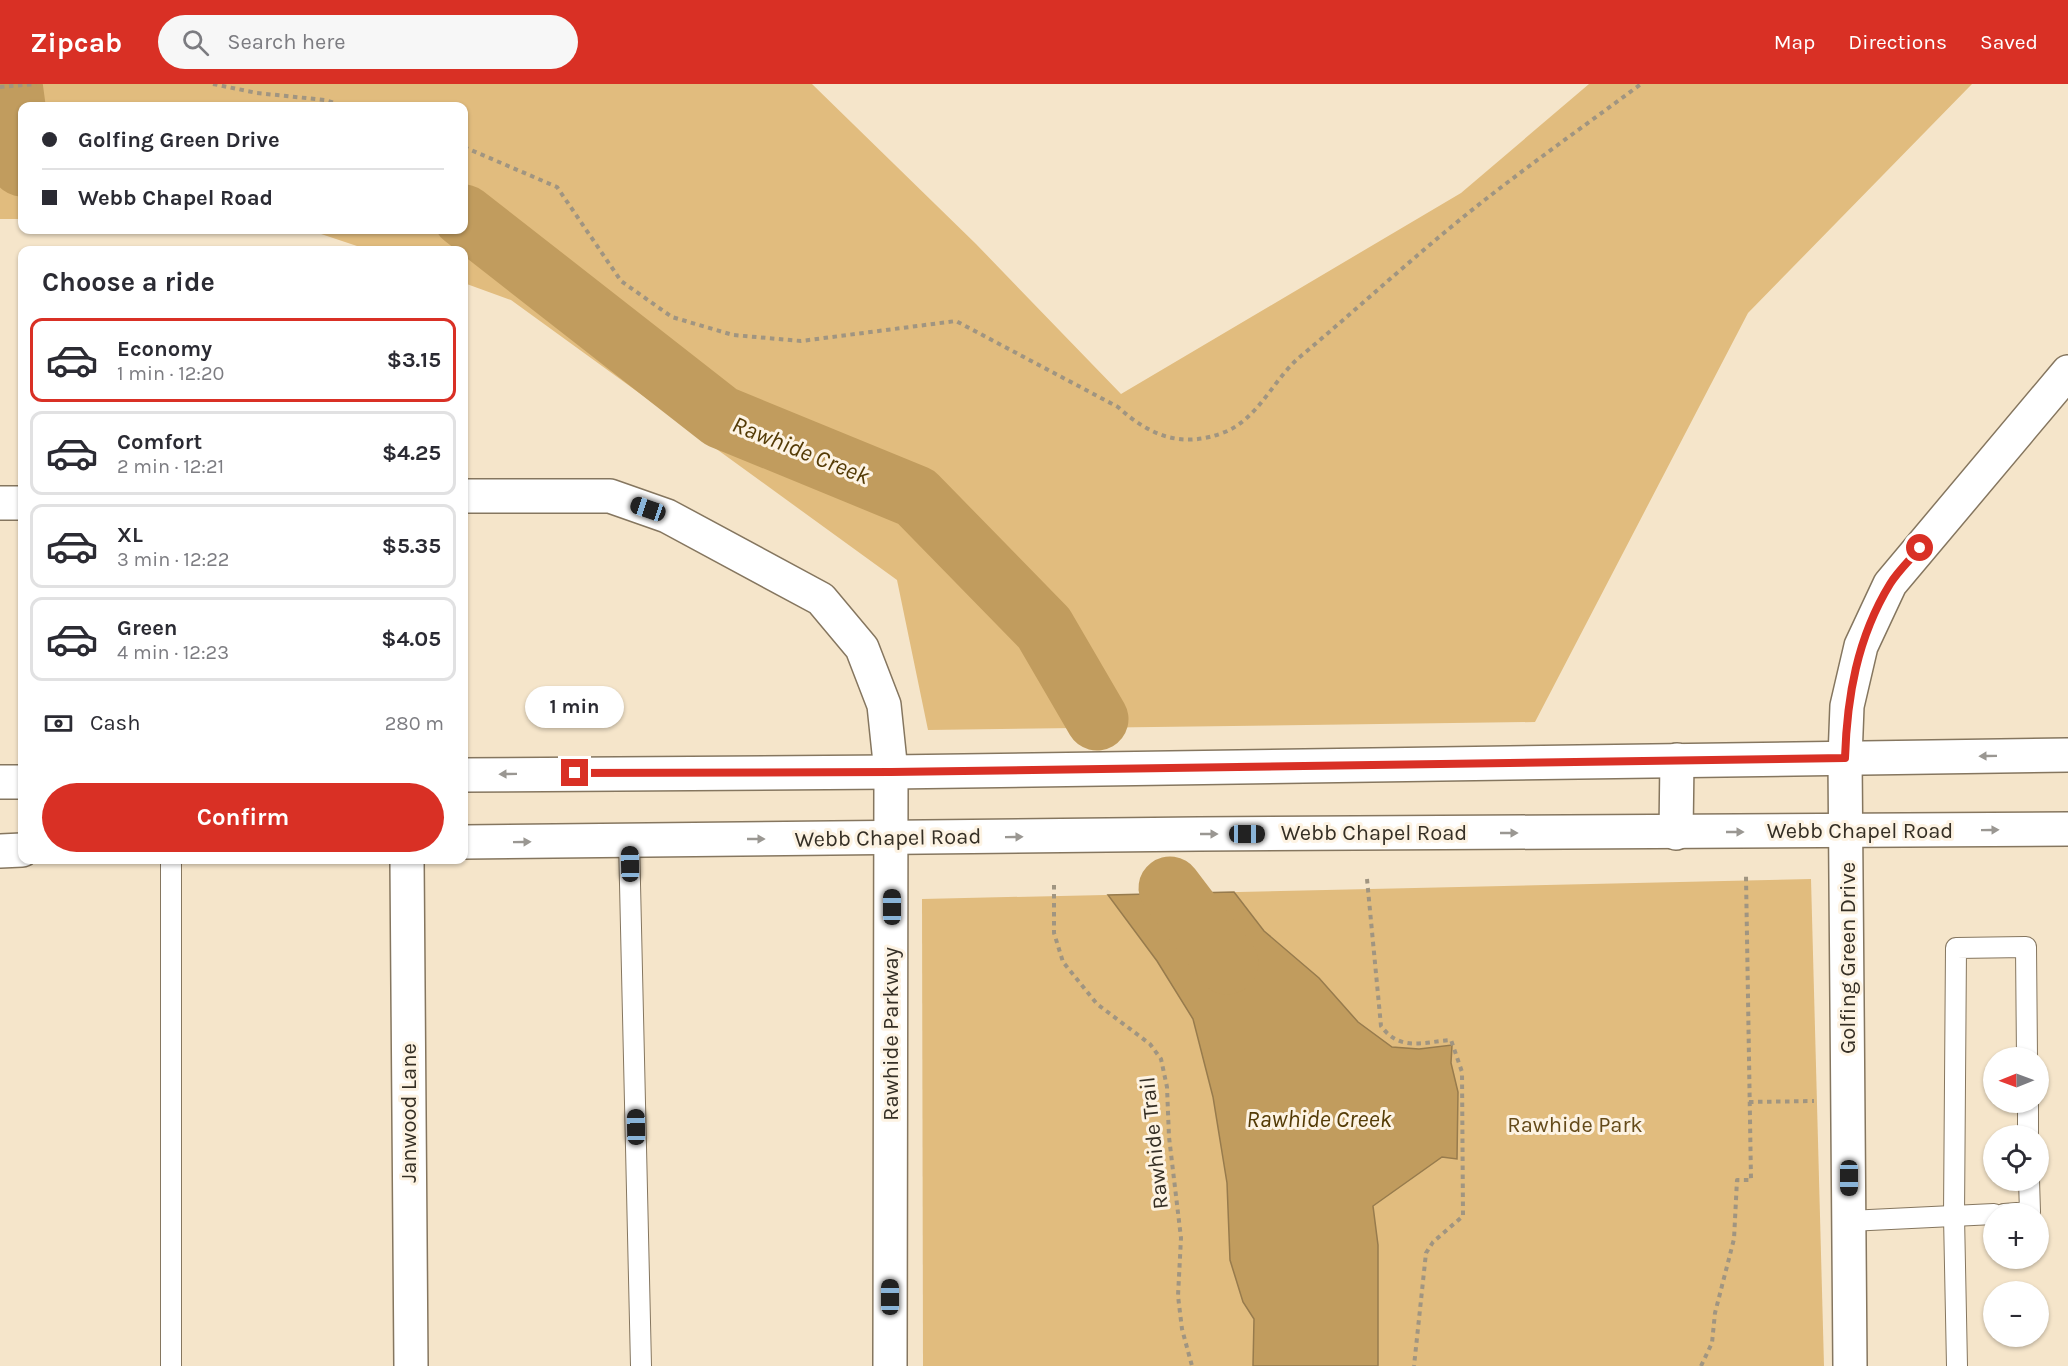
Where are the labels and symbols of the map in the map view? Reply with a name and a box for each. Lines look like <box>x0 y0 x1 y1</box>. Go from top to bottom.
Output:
water label: Rawhide Creek <box>728 410 874 491</box>
car <box>628 495 668 523</box>
route start <box>1906 534 1933 561</box>
callout: 1 min <box>526 686 624 728</box>
one-way arrow <box>1978 751 1997 761</box>
route end <box>561 759 588 786</box>
one-way arrow <box>498 769 517 778</box>
street label: Webb Chapel Road <box>1767 818 1953 844</box>
street label: Webb Chapel Road <box>1281 820 1467 846</box>
street label: Webb Chapel Road <box>794 823 982 853</box>
car <box>1229 825 1265 843</box>
one-way arrow <box>1980 825 1999 835</box>
one-way arrow <box>1500 828 1519 838</box>
one-way arrow <box>1725 828 1744 837</box>
one-way arrow <box>1200 829 1219 839</box>
one-way arrow <box>1005 832 1024 842</box>
one-way arrow <box>747 835 766 844</box>
one-way arrow <box>512 837 531 847</box>
car <box>621 846 639 882</box>
street label: Golfing Green Drive <box>1835 862 1861 1054</box>
car <box>883 889 901 925</box>
street label: Rawhide Parkway <box>878 947 904 1121</box>
street label: Janwood Lane <box>396 1043 422 1183</box>
north arrow <box>1983 1047 2049 1113</box>
street label: Rawhide Trail <box>1134 1075 1174 1211</box>
water label: Rawhide Creek <box>1246 1105 1393 1133</box>
car <box>627 1109 645 1145</box>
park label: Rawhide Park <box>1507 1112 1643 1138</box>
car <box>1840 1160 1858 1196</box>
car <box>881 1279 899 1315</box>

